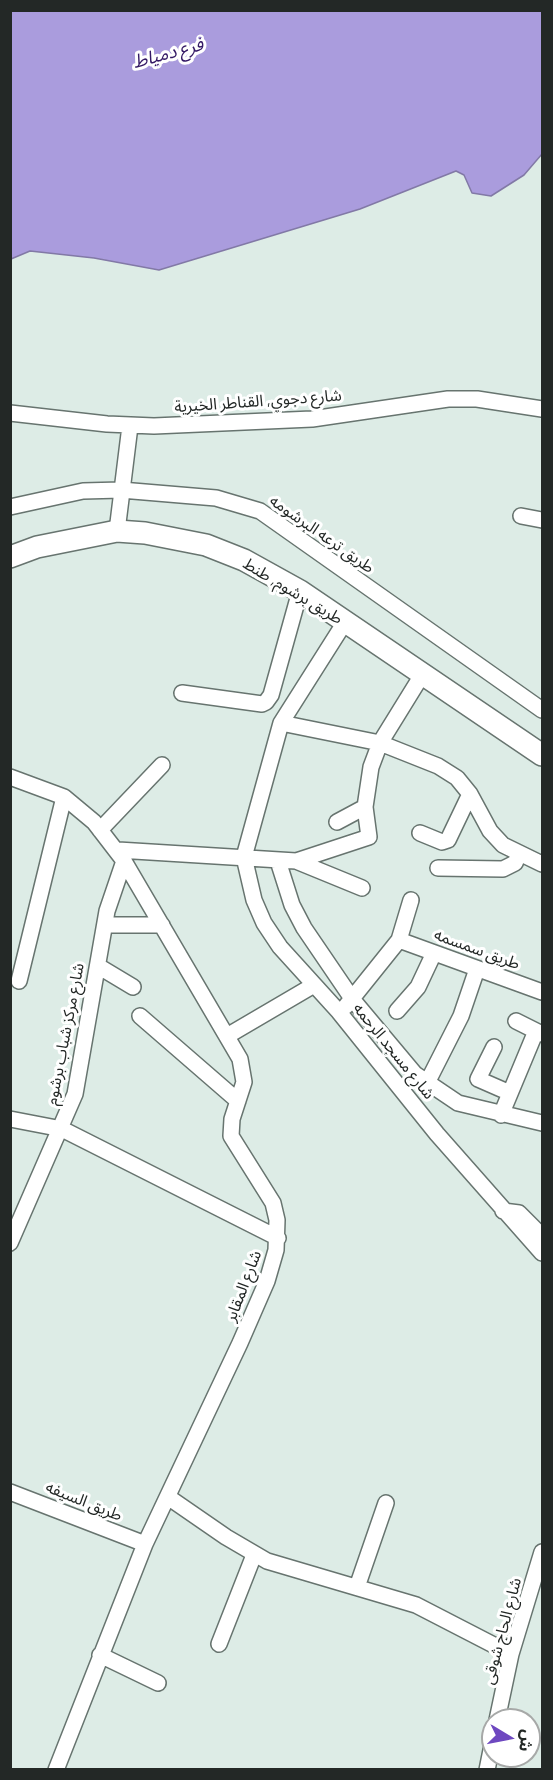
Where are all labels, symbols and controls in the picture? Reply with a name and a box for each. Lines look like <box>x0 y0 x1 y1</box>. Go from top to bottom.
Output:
water label: فرع دمياط <box>130 33 206 73</box>
street label: شارع دجوي, القناطر الخيرية <box>174 386 342 416</box>
street label: طريق ترعه البرشومه <box>266 491 378 577</box>
street label: طريق برشوم, طنط <box>240 554 346 628</box>
street label: طريق سمسمه <box>431 925 523 973</box>
street label: شارع مركز شباب برشوم <box>42 961 88 1107</box>
street label: شارع مسجد الرحمه <box>349 999 439 1103</box>
street label: شارع المقابر <box>221 1248 265 1324</box>
street label: طريق السيفه <box>43 1477 125 1525</box>
street label: شارع الحاج شوقى <box>479 1576 525 1686</box>
north arrow <box>481 1708 541 1768</box>
text: ش <box>516 1728 539 1753</box>

